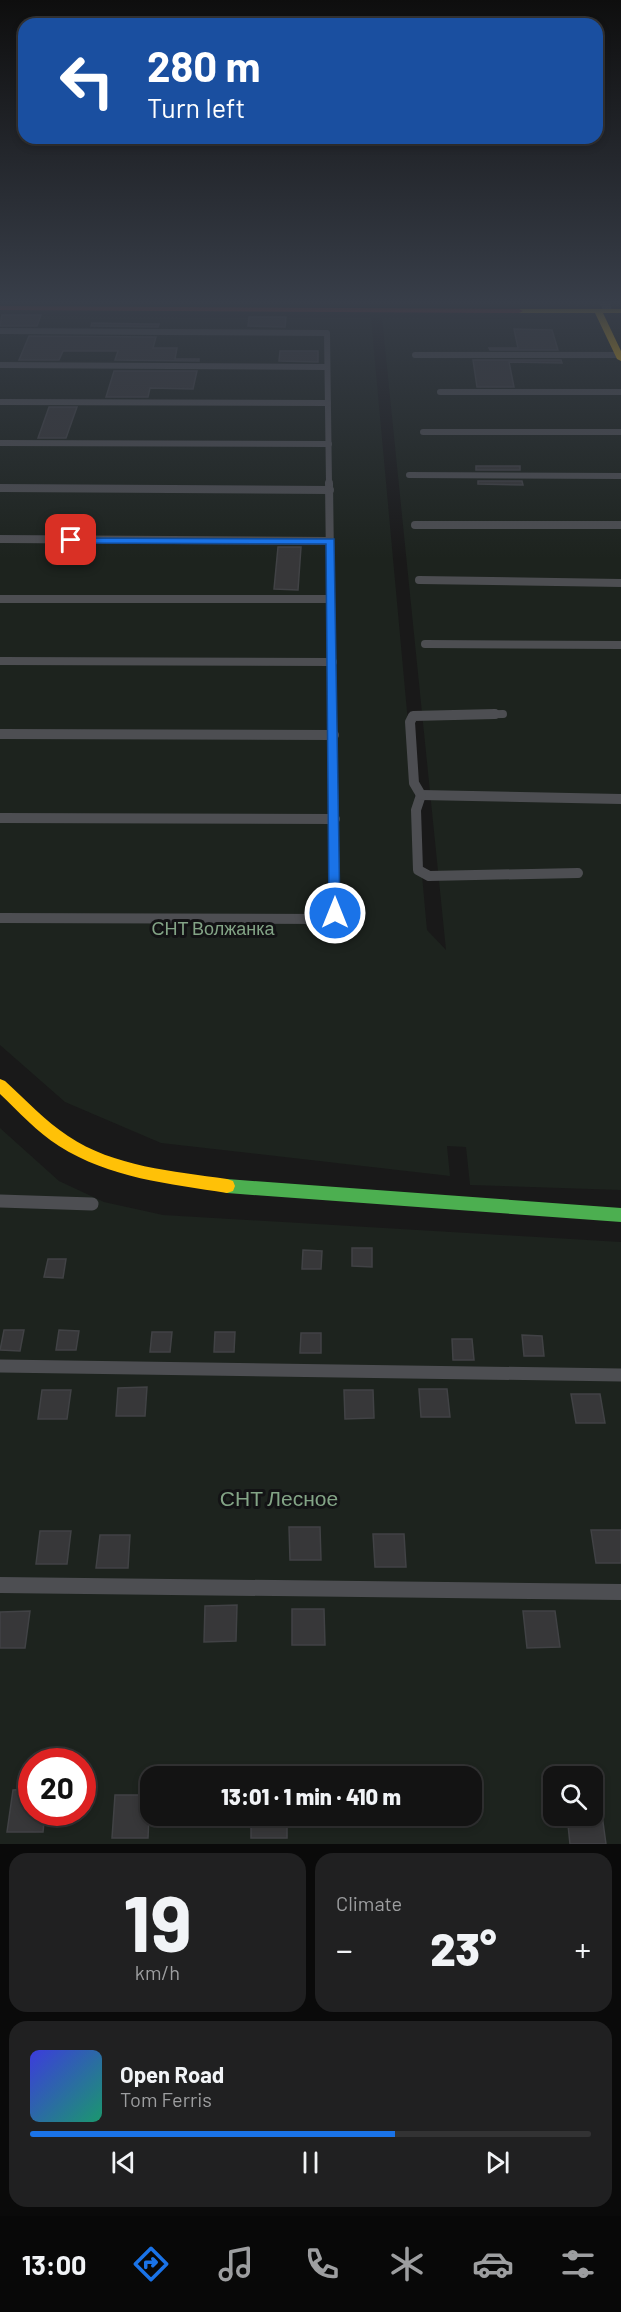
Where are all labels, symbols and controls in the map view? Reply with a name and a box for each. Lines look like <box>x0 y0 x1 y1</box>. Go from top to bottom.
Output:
text: 280 m <box>147 40 261 90</box>
icon: left <box>48 42 126 120</box>
text: Turn left <box>147 91 245 123</box>
pin <box>45 514 96 565</box>
icon: arrive <box>54 523 87 556</box>
position arrow <box>303 881 367 945</box>
park label: СНТ Волжанка <box>152 917 275 939</box>
park label: СНТ Лесное <box>220 1485 338 1510</box>
speed limit sign: 20 <box>18 1748 96 1826</box>
map controls <box>543 1766 603 1826</box>
button: search <box>543 1766 603 1826</box>
text: 13:01 · 1 min · 410 m <box>221 1783 401 1809</box>
text: 19 <box>123 1874 192 1968</box>
text: Climate <box>336 1891 402 1915</box>
text: 23° <box>430 1921 497 1975</box>
text: − <box>336 1929 353 1969</box>
text: + <box>574 1929 591 1969</box>
text: km/h <box>135 1960 180 1984</box>
text: Open Road <box>120 2061 224 2087</box>
text: Tom Ferris <box>120 2087 212 2111</box>
icon: previous <box>107 2146 140 2179</box>
icon: pause <box>294 2146 327 2179</box>
icon: next <box>481 2146 514 2179</box>
icon: directions <box>130 2243 172 2285</box>
icon: music <box>215 2243 257 2285</box>
icon: phone <box>301 2243 343 2285</box>
icon: climate <box>386 2243 428 2285</box>
icon: car <box>472 2243 514 2285</box>
icon: filters <box>557 2243 599 2285</box>
text: 13:00 <box>22 2248 86 2280</box>

